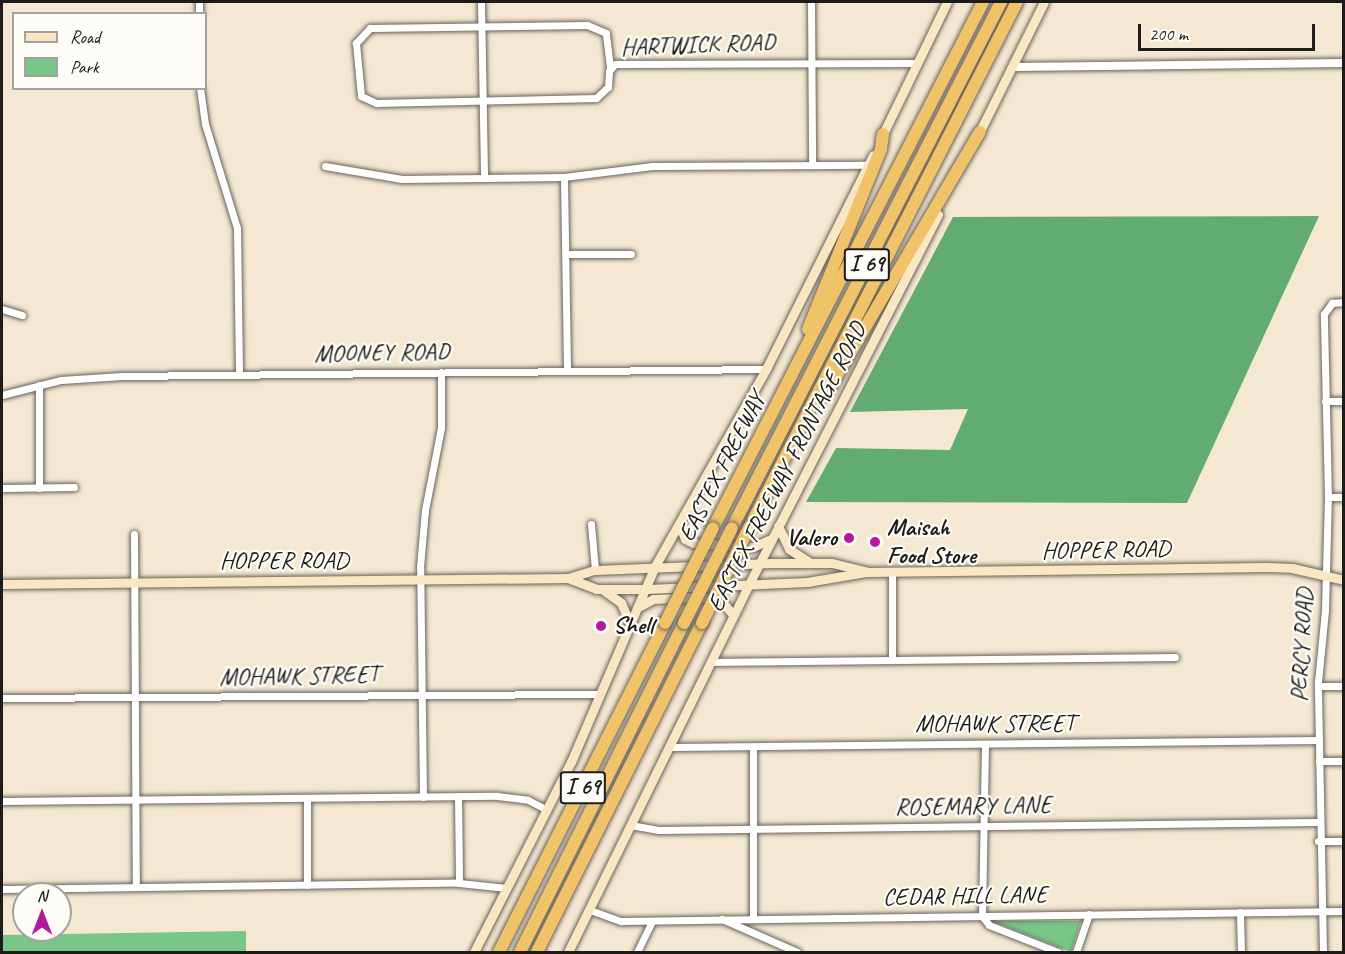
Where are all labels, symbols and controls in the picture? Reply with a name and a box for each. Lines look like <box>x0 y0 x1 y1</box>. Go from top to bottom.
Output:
legend <box>12 12 207 90</box>
scale bar <box>1141 12 1318 50</box>
text: 200 m <box>1149 23 1188 45</box>
text: Road <box>70 26 100 48</box>
street label: HARTWICK ROAD <box>620 28 776 62</box>
text: Park <box>70 56 99 78</box>
road number: I 69 <box>843 246 891 284</box>
street label: EASTEX FREEWAY FRONTAGE ROAD <box>702 318 872 616</box>
street label: MOONEY ROAD <box>314 337 450 369</box>
street label: EASTEX FREEWAY <box>672 388 772 546</box>
place label: Maisah Food Store <box>887 514 976 570</box>
place label: Valero <box>786 524 837 552</box>
marker: Valero <box>842 531 856 545</box>
street label: HOPPER ROAD <box>1041 534 1171 566</box>
marker: Maisah Food Store <box>868 535 882 549</box>
street label: HOPPER ROAD <box>219 547 349 575</box>
street label: PERCY ROAD <box>1285 587 1319 703</box>
place label: Shell <box>613 612 653 640</box>
marker: Shell <box>594 619 608 633</box>
street label: MOHAWK STREET <box>219 660 379 692</box>
street label: MOHAWK STREET <box>916 710 1074 738</box>
road number: I 69 <box>559 769 607 807</box>
street label: ROSEMARY LANE <box>895 790 1051 822</box>
street label: CEDAR HILL LANE <box>883 880 1047 912</box>
north arrow <box>12 882 72 942</box>
text: N <box>37 886 47 906</box>

